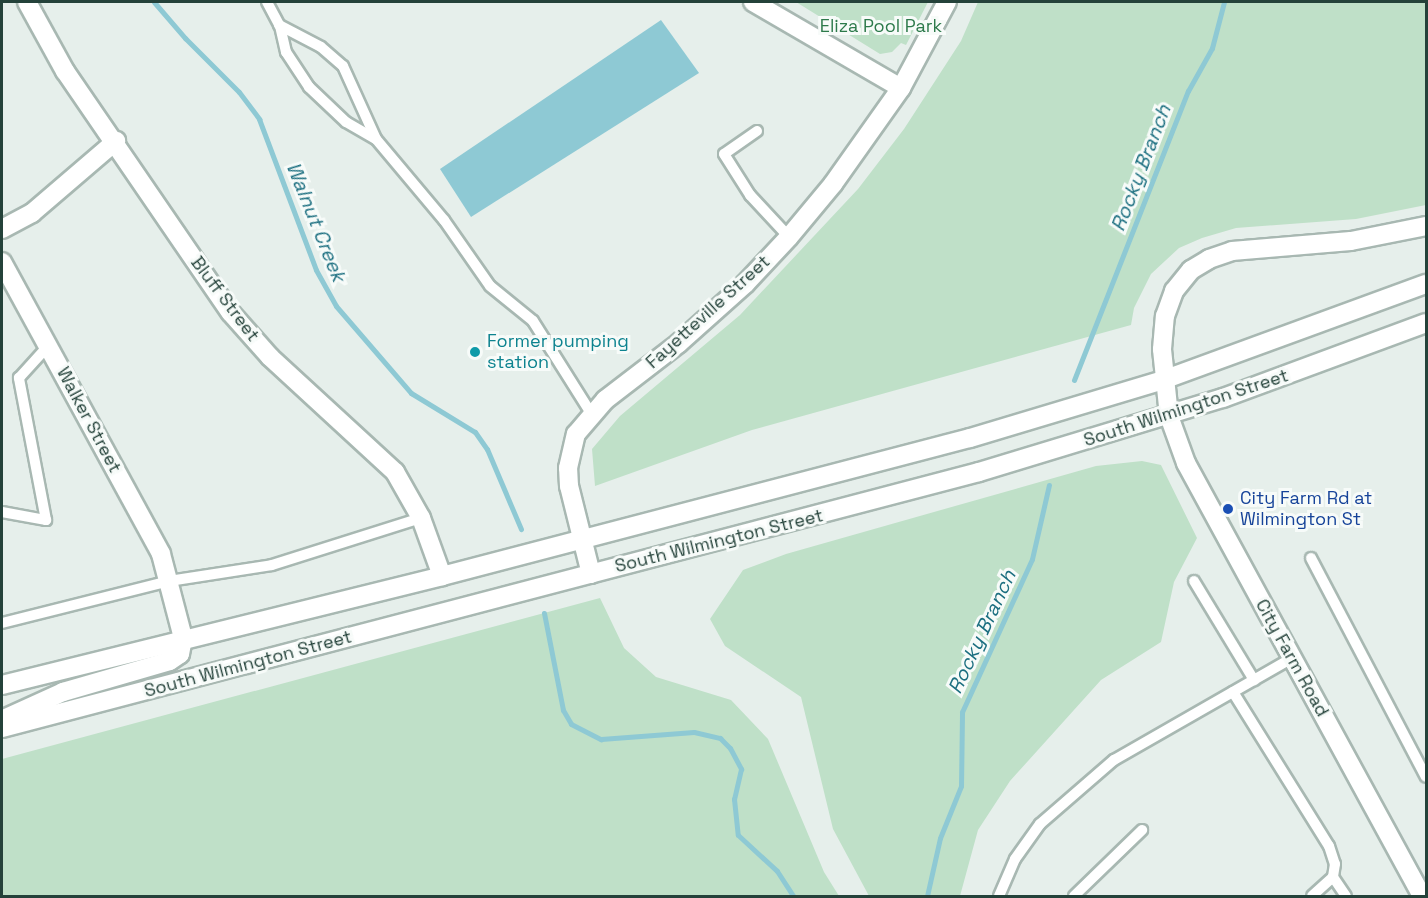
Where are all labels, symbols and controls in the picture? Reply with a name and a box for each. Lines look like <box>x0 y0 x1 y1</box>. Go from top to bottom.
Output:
park label: Eliza Pool Park <box>820 15 942 37</box>
water label: Rocky Branch <box>1106 101 1176 235</box>
water label: Walnut Creek <box>281 159 351 285</box>
street label: Fayetteville Street <box>642 251 774 373</box>
street label: Bluff Street <box>186 252 264 346</box>
place label: Former pumping station <box>487 331 629 374</box>
marker: Former pumping station <box>468 345 482 359</box>
street label: Walker Street <box>52 363 126 477</box>
street label: South Wilmington Street <box>1081 365 1291 451</box>
place label: City Farm Rd at Wilmington St <box>1240 488 1372 530</box>
marker: City Farm Rd at Wilmington St <box>1221 502 1235 516</box>
street label: South Wilmington Street <box>613 505 825 577</box>
water label: Rocky Branch <box>943 566 1021 698</box>
street label: City Farm Road <box>1251 596 1333 720</box>
street label: South Wilmington Street <box>142 626 354 702</box>

